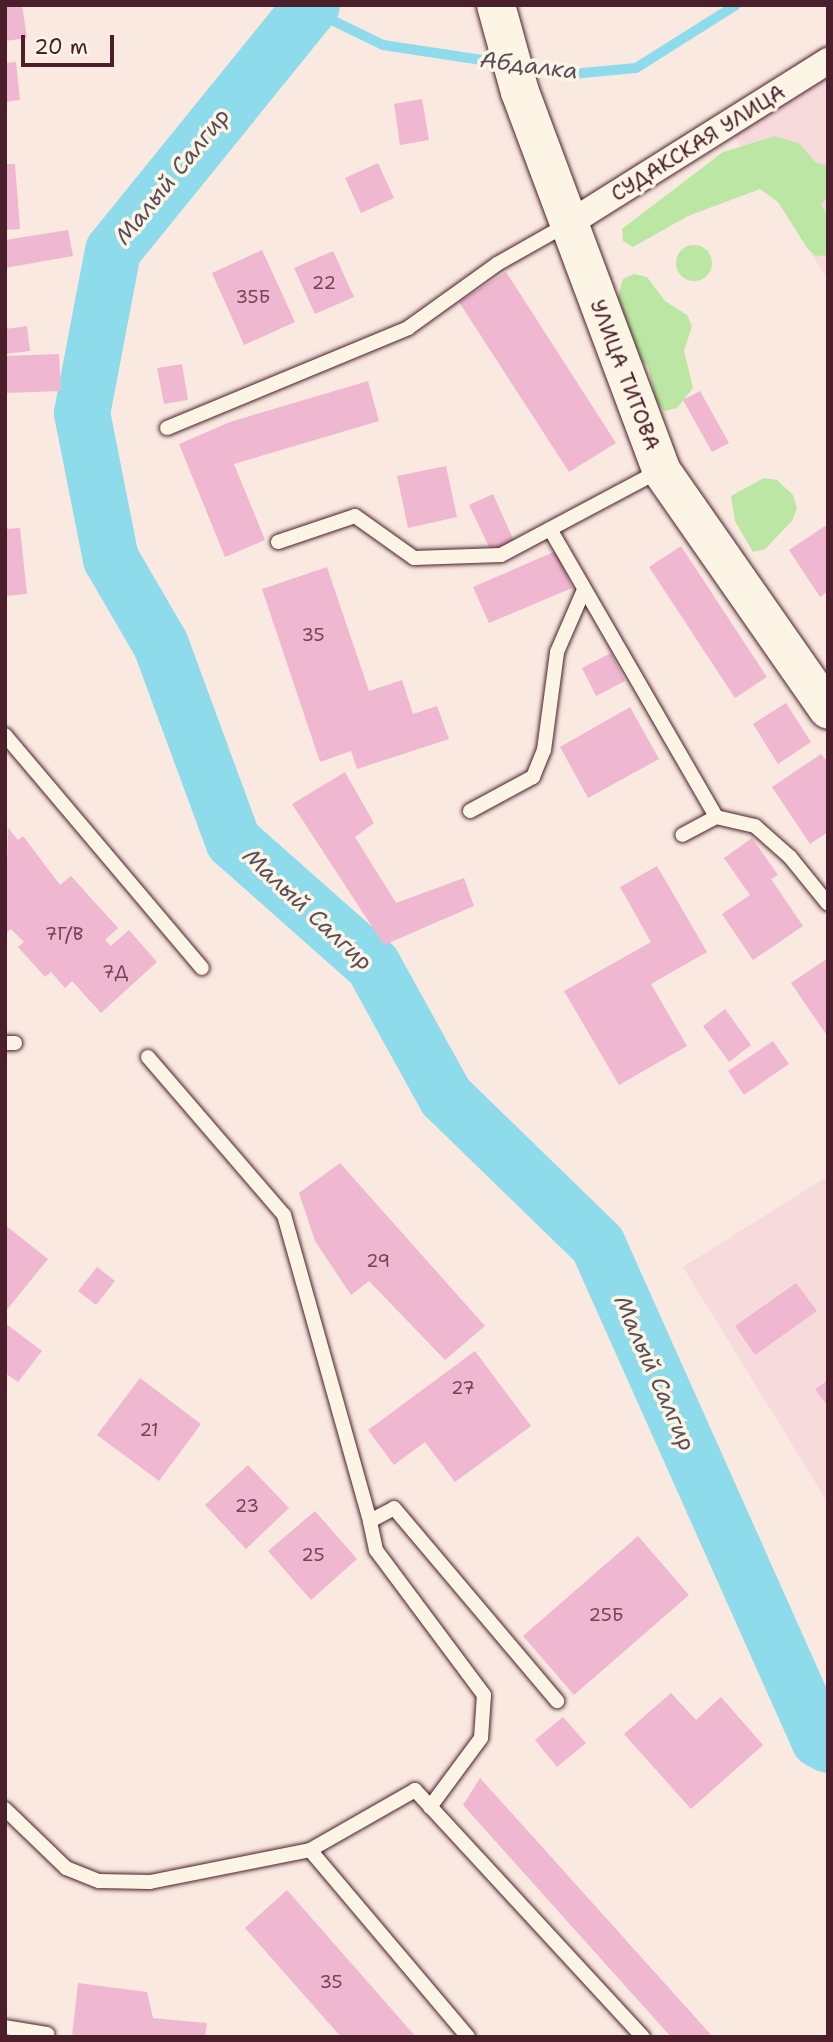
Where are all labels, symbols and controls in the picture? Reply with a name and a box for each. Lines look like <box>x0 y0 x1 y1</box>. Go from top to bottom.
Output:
scale bar <box>24 21 117 65</box>
text: 20 m <box>34 33 88 61</box>
water label: Абдалка <box>479 45 579 85</box>
street label: СУДАКСКАЯ УЛИЦА <box>606 79 790 207</box>
water label: Малый Салгир <box>109 102 235 250</box>
house number: 22 <box>312 272 336 294</box>
house number: 35Б <box>235 286 271 308</box>
street label: УЛИЦА ТИТОВА <box>585 296 665 454</box>
house number: 35 <box>301 624 325 646</box>
water label: Малый Салгир <box>237 842 379 976</box>
house number: 7Г/В <box>45 923 83 945</box>
house number: 7Д <box>102 961 128 983</box>
house number: 29 <box>366 1250 390 1272</box>
water label: Малый Салгир <box>608 1291 702 1455</box>
house number: 27 <box>451 1377 475 1399</box>
house number: 21 <box>139 1419 159 1441</box>
house number: 23 <box>235 1495 259 1517</box>
house number: 25 <box>301 1544 325 1566</box>
house number: 25Б <box>588 1604 624 1626</box>
house number: 35 <box>319 1971 343 1993</box>

